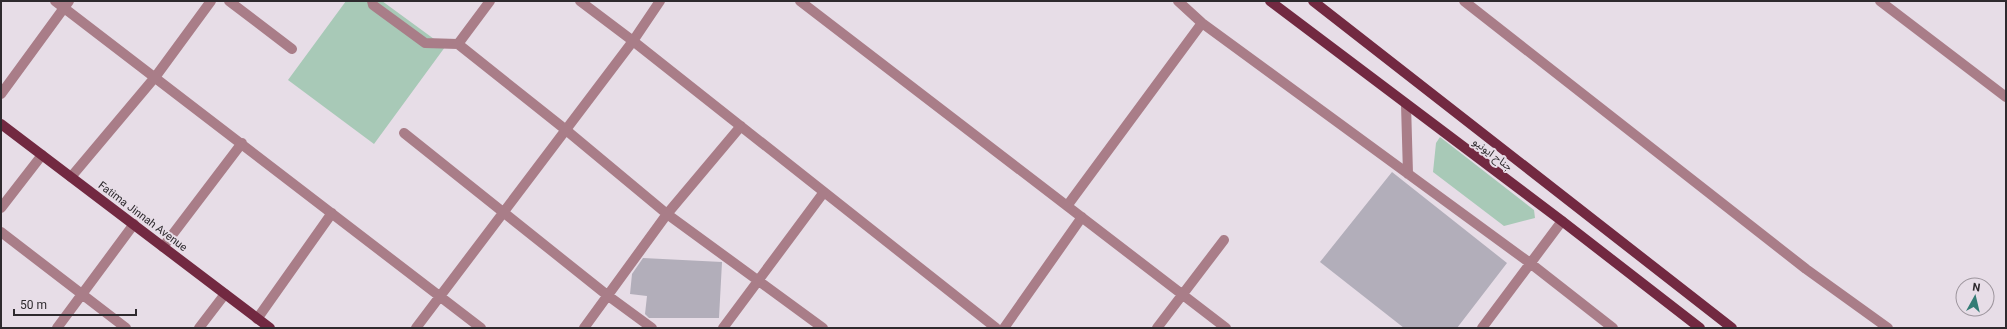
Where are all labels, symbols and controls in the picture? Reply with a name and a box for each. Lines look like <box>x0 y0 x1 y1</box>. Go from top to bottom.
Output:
street label: جناح ایونیو <box>1470 135 1516 175</box>
street label: Fatima Jinnah Avenue <box>96 179 190 254</box>
north arrow <box>1955 277 1995 317</box>
text: N <box>1972 281 1981 295</box>
scale bar <box>14 291 136 317</box>
text: 50 m <box>20 298 47 312</box>

